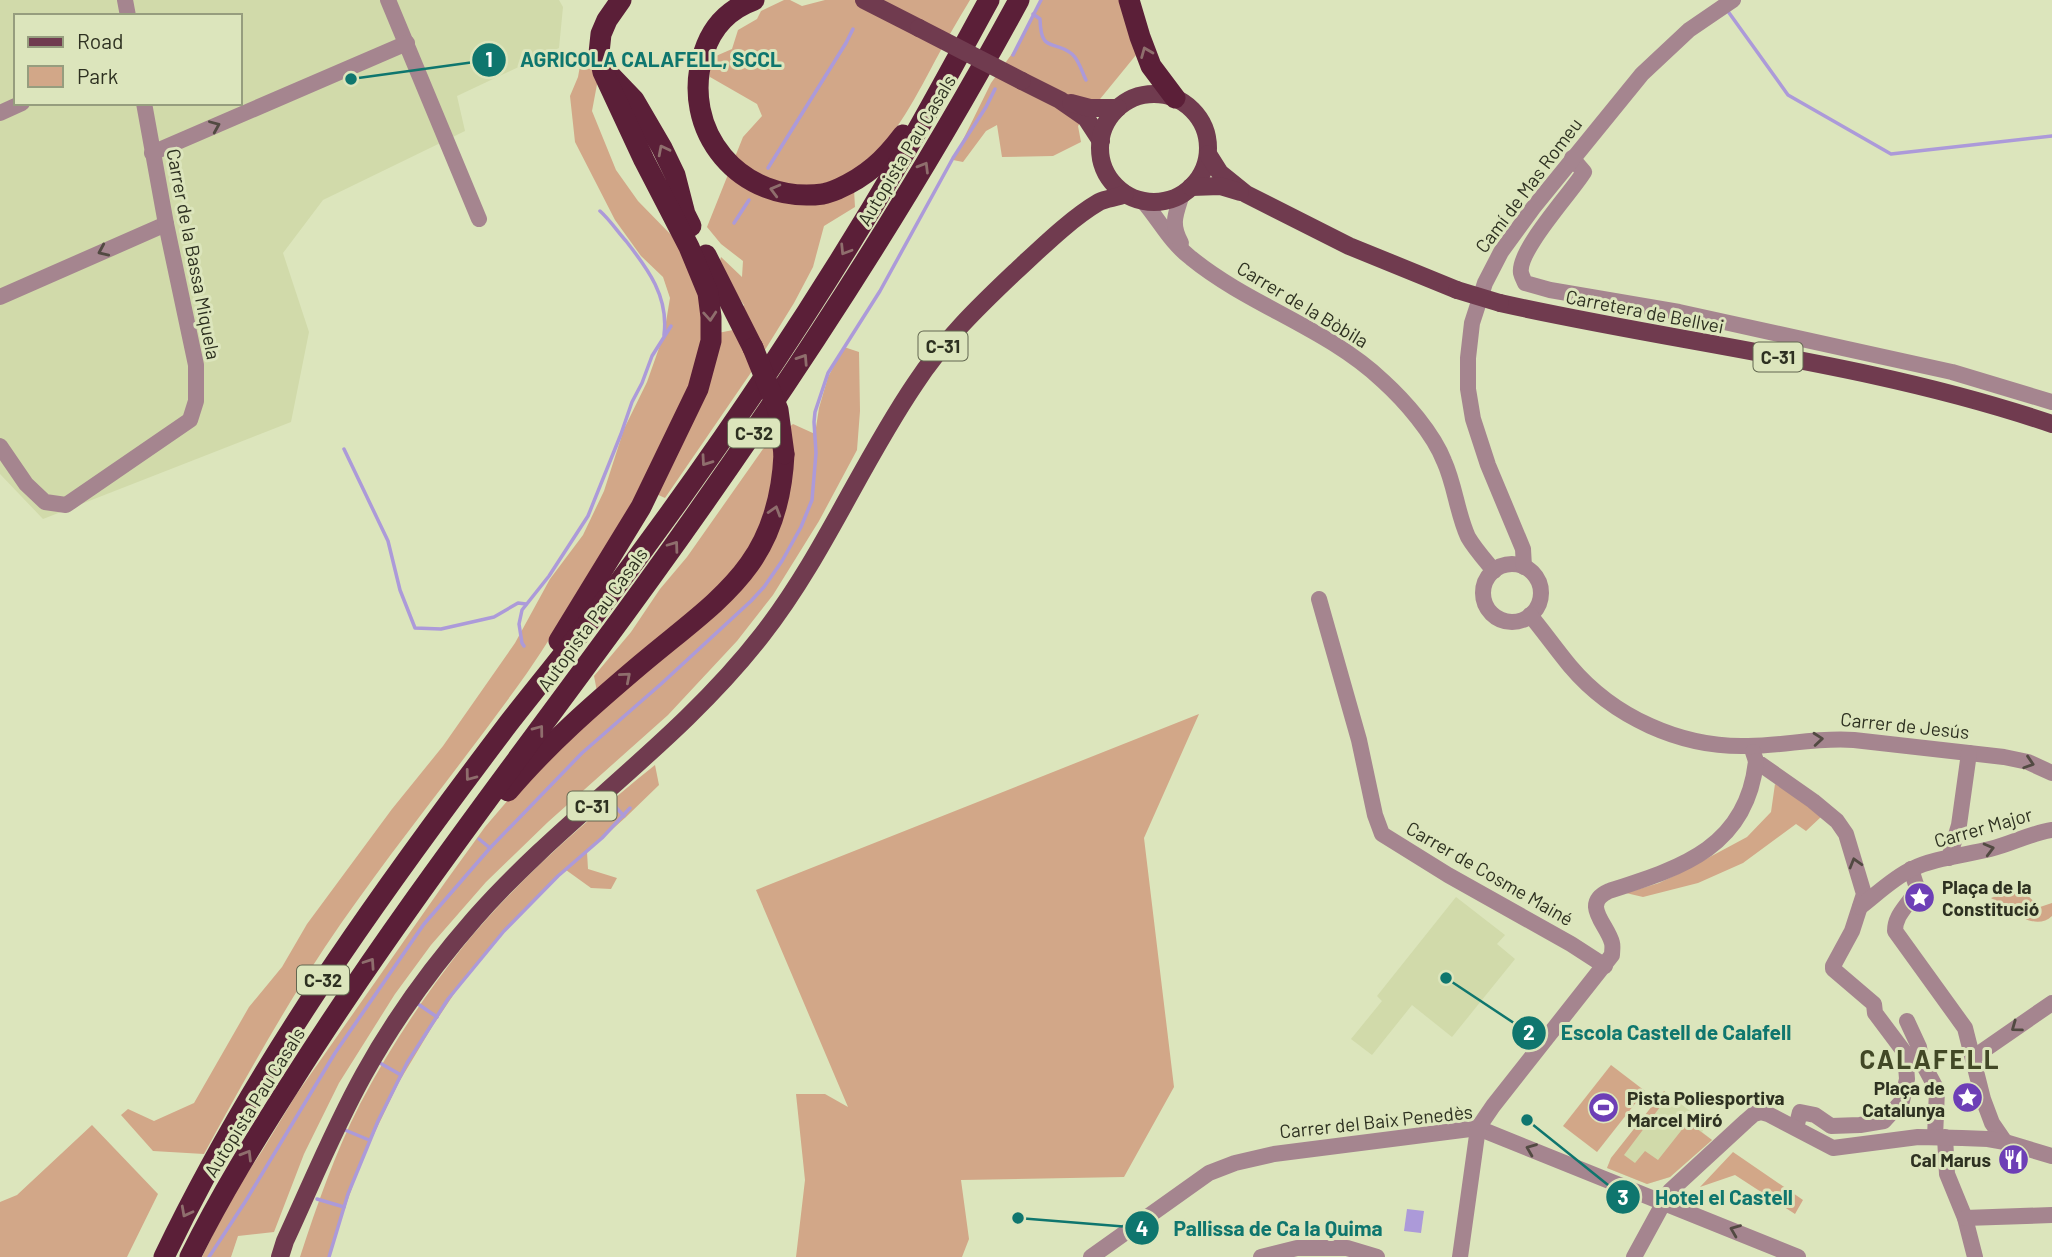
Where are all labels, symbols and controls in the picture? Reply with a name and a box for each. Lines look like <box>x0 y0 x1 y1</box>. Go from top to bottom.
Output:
legend <box>14 14 242 105</box>
text: Road <box>77 28 123 53</box>
callout: AGRICOLA CALAFELL, SCCL <box>471 39 796 81</box>
text: 1 <box>485 46 493 71</box>
text: AGRICOLA CALAFELL, SCCL <box>520 46 782 71</box>
one-way arrow <box>1140 47 1154 59</box>
text: Park <box>77 63 118 88</box>
street label: Autopista Pau Casals <box>852 70 960 230</box>
street label: Camí de Mas Romeu <box>1470 113 1586 257</box>
one-way arrow <box>208 120 220 134</box>
one-way arrow <box>658 145 671 157</box>
street label: Carrer de la Bassa Miquela <box>162 147 226 361</box>
one-way arrow <box>916 161 929 174</box>
one-way arrow <box>769 184 781 198</box>
one-way arrow <box>840 242 853 255</box>
one-way arrow <box>98 243 110 257</box>
street label: Carrer de la Bòbila <box>1233 256 1373 352</box>
street label: Carretera de Bellvei <box>1564 284 1726 338</box>
one-way arrow <box>702 311 717 322</box>
road number: C-31 <box>918 332 968 360</box>
road number: C-31 <box>1754 342 1802 372</box>
one-way arrow <box>795 354 807 367</box>
road number: C-32 <box>728 418 780 447</box>
one-way arrow <box>702 453 714 466</box>
one-way arrow <box>767 505 782 517</box>
one-way arrow <box>665 542 678 554</box>
street label: Autopista Pau Casals <box>532 543 652 695</box>
one-way arrow <box>618 673 631 685</box>
street label: Carrer de Jesús <box>1839 707 1971 743</box>
one-way arrow <box>530 725 543 737</box>
one-way arrow <box>1813 732 1824 747</box>
one-way arrow <box>2022 755 2034 770</box>
one-way arrow <box>466 768 478 780</box>
road number: C-31 <box>568 792 616 820</box>
street label: Carrer Major <box>1931 802 2035 852</box>
street label: Carrer de Cosme Mainé <box>1402 816 1578 930</box>
one-way arrow <box>1983 843 1995 857</box>
one-way arrow <box>1848 857 1863 869</box>
place label: Plaça de la Constitució <box>1942 875 2039 920</box>
place icon: Plaça de la Constitució <box>1902 880 1936 914</box>
one-way arrow <box>361 958 374 971</box>
road number: C-32 <box>297 965 349 995</box>
callout: Escola Castell de Calafell <box>1512 1012 1805 1054</box>
text: 2 <box>1523 1019 1535 1044</box>
text: Escola Castell de Calafell <box>1561 1019 1791 1044</box>
one-way arrow <box>2011 1019 2024 1031</box>
street label: Autopista Pau Casals <box>199 1023 309 1181</box>
district label: CALAFELL <box>1859 1043 2001 1074</box>
place label: Plaça de Catalunya <box>1862 1076 1945 1121</box>
place icon: Plaça de Catalunya <box>1951 1081 1985 1115</box>
place label: Pista Poliesportiva Marcel Miró <box>1627 1086 1785 1131</box>
sports icon: Pista Poliesportiva Marcel Miró <box>1587 1091 1621 1125</box>
street label: Carrer del Baix Penedès <box>1278 1099 1474 1143</box>
restaurant icon: Cal Marus <box>1997 1142 2031 1176</box>
one-way arrow <box>1526 1143 1538 1157</box>
place label: Cal Marus <box>1910 1148 1991 1171</box>
one-way arrow <box>239 1149 252 1162</box>
callout: Hotel el Castell <box>1606 1176 1806 1218</box>
text: 3 <box>1617 1184 1629 1209</box>
text: Hotel el Castell <box>1655 1184 1793 1209</box>
one-way arrow <box>181 1205 194 1218</box>
callout: Pallissa de Ca la Quima <box>1125 1207 1397 1249</box>
text: 4 <box>1136 1215 1148 1240</box>
text: Pallissa de Ca la Quima <box>1173 1215 1383 1240</box>
one-way arrow <box>1730 1225 1742 1239</box>

